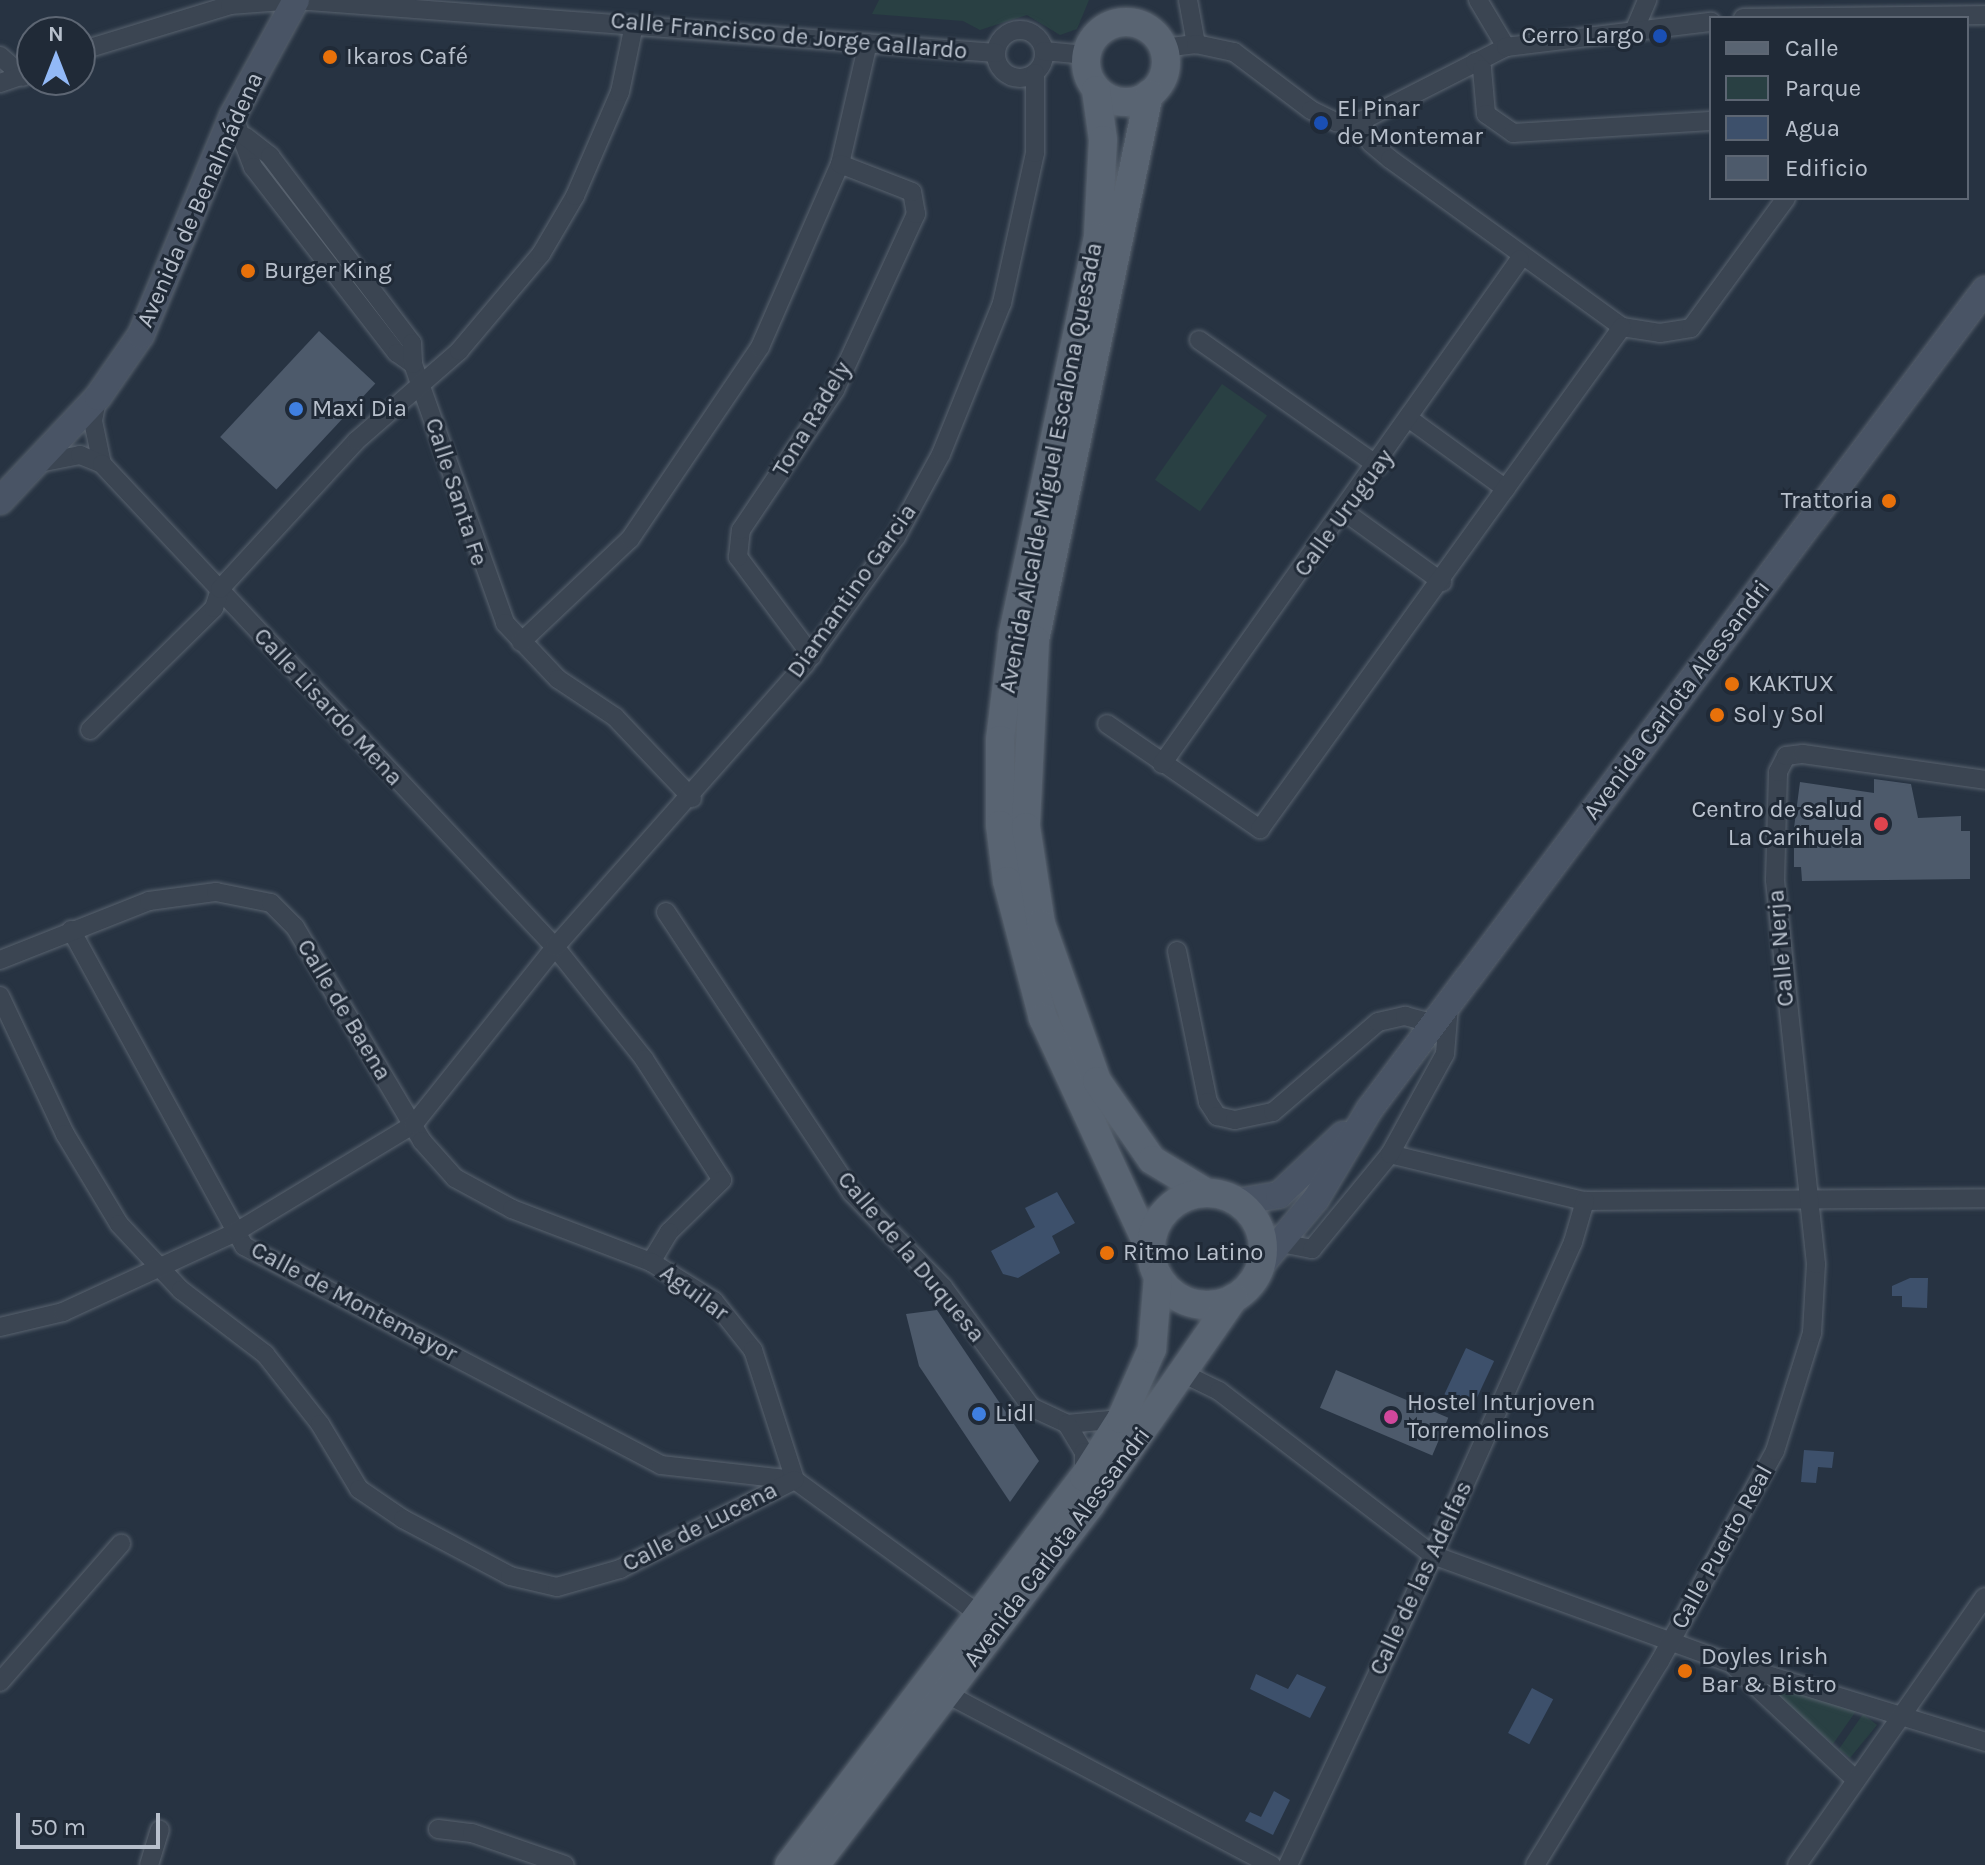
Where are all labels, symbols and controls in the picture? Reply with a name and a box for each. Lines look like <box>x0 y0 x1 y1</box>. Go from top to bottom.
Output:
street label: Calle Francisco de Jorge Gallardo <box>609 6 969 66</box>
north arrow <box>16 16 96 96</box>
legend <box>1709 16 1969 200</box>
text: N <box>48 21 64 47</box>
place label: Cerro Largo <box>1521 22 1644 50</box>
marker: Cerro Largo <box>1651 27 1669 45</box>
text: Calle <box>1785 34 1839 62</box>
place label: Ikaros Café <box>346 43 468 71</box>
marker: Ikaros Café <box>321 48 339 66</box>
street label: Avenida de Benalmádena <box>131 68 269 332</box>
text: Parque <box>1785 74 1861 102</box>
place label: El Pinar de Montemar <box>1337 95 1483 151</box>
marker: El Pinar de Montemar <box>1312 114 1330 132</box>
text: Agua <box>1785 114 1840 142</box>
text: Edificio <box>1785 154 1868 182</box>
street label: Avenida Alcalde Miguel Escalona Quesada <box>993 240 1109 696</box>
place label: Burger King <box>264 257 392 285</box>
marker: Burger King <box>239 262 257 280</box>
street label: Tona Radely <box>766 356 858 482</box>
place label: Maxi Dia <box>312 395 407 423</box>
marker: Maxi Dia <box>287 400 305 418</box>
street label: Calle Santa Fe <box>419 414 493 570</box>
street label: Calle Uruguay <box>1288 444 1400 582</box>
place label: Trattoria <box>1781 487 1873 515</box>
marker: Trattoria <box>1880 492 1898 510</box>
street label: Diamantino Garcia <box>781 498 923 684</box>
street label: Avenida Carlota Alessandri <box>1577 574 1777 826</box>
street label: Calle Lisardo Mena <box>247 622 409 792</box>
place label: KAKTUX <box>1748 670 1834 698</box>
marker: KAKTUX <box>1723 675 1741 693</box>
place label: Sol y Sol <box>1733 701 1824 729</box>
marker: Sol y Sol <box>1708 706 1726 724</box>
place label: Centro de salud La Carihuela <box>1691 796 1863 852</box>
marker: Centro de salud La Carihuela <box>1870 813 1892 835</box>
street label: Calle Nerja <box>1762 888 1800 1008</box>
street label: Calle de Baena <box>291 934 397 1086</box>
street label: Calle de la Duquesa <box>831 1166 991 1348</box>
street label: Calle de Montemayor <box>246 1235 462 1369</box>
place label: Ritmo Latino <box>1123 1239 1263 1267</box>
marker: Ritmo Latino <box>1098 1244 1116 1262</box>
street label: Aguilar <box>654 1259 734 1327</box>
place label: Hostel Inturjoven Torremolinos <box>1407 1389 1595 1445</box>
place label: Lidl <box>995 1400 1034 1428</box>
marker: Lidl <box>970 1405 988 1423</box>
marker: Hostel Inturjoven Torremolinos <box>1382 1408 1400 1426</box>
street label: Avenida Carlota Alessandri <box>957 1421 1157 1673</box>
street label: Calle Puerto Real <box>1665 1460 1779 1634</box>
street label: Calle de Lucena <box>618 1476 782 1578</box>
street label: Calle de las Adelfas <box>1363 1476 1479 1680</box>
place label: Doyles Irish Bar & Bistro <box>1701 1643 1837 1699</box>
marker: Doyles Irish Bar & Bistro <box>1676 1662 1694 1680</box>
scale bar <box>20 1797 164 1847</box>
text: 50 m <box>30 1813 86 1841</box>

